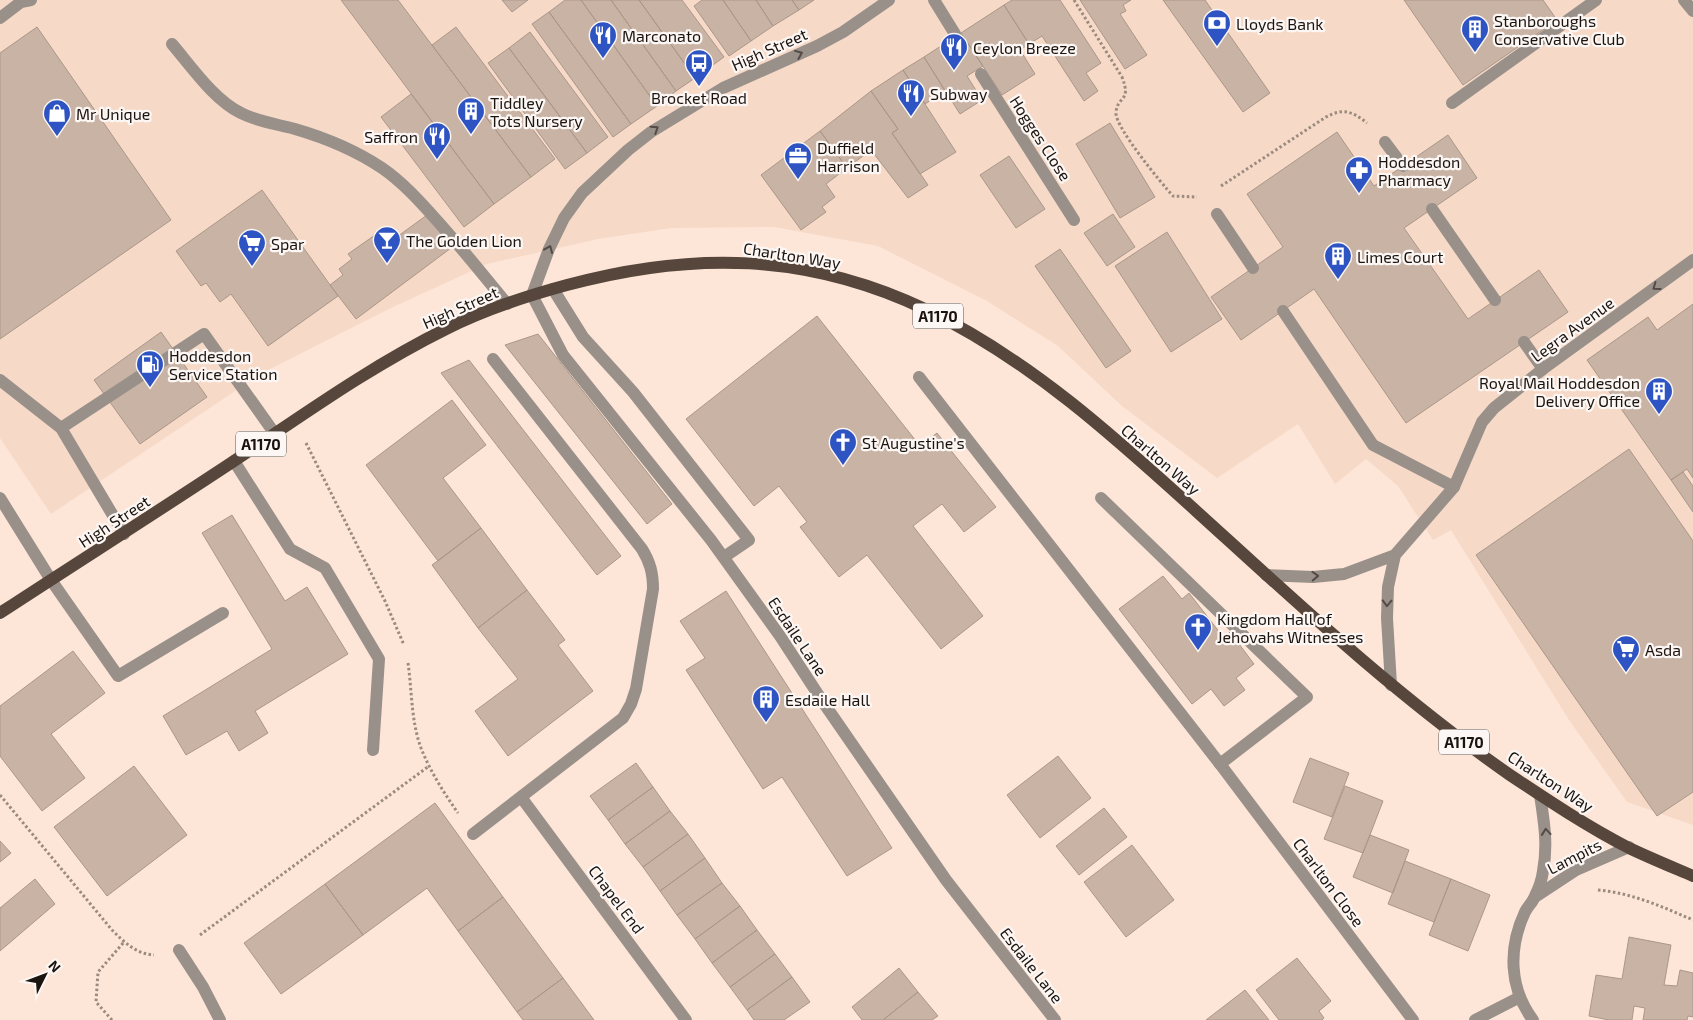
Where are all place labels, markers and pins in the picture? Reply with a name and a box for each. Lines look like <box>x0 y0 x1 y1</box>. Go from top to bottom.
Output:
bank icon: Lloyds Bank <box>1202 8 1232 47</box>
place label: Stanboroughs Conservative Club <box>1494 11 1625 48</box>
place label: Lloyds Bank <box>1236 14 1323 33</box>
building icon: Stanboroughs Conservative Club <box>1460 14 1490 53</box>
restaurant icon: Marconato <box>588 20 618 59</box>
place label: Marconato <box>622 26 701 45</box>
restaurant icon: Ceylon Breeze <box>939 32 969 71</box>
place label: Ceylon Breeze <box>973 38 1076 57</box>
bus stop icon: Brocket Road <box>684 48 714 87</box>
restaurant icon: Subway <box>896 78 926 117</box>
place label: Subway <box>930 84 988 103</box>
place label: Brocket Road <box>651 88 747 107</box>
place label: Tiddley Tots Nursery <box>490 93 583 130</box>
building icon: Tiddley Tots Nursery <box>456 96 486 135</box>
shop icon: Mr Unique <box>42 98 72 137</box>
place label: Mr Unique <box>76 104 150 123</box>
restaurant icon: Saffron <box>422 121 452 160</box>
place label: Saffron <box>364 127 418 146</box>
place label: Duffield Harrison <box>817 138 880 175</box>
office icon: Duffield Harrison <box>783 141 813 180</box>
place label: Hoddesdon Pharmacy <box>1378 152 1460 189</box>
pharmacy icon: Hoddesdon Pharmacy <box>1344 155 1374 194</box>
bar icon: The Golden Lion <box>372 225 402 264</box>
supermarket icon: Spar <box>237 228 267 267</box>
place label: The Golden Lion <box>406 231 522 250</box>
place label: Spar <box>271 234 305 253</box>
building icon: Limes Court <box>1323 241 1353 280</box>
place label: Limes Court <box>1357 247 1443 266</box>
place label: Hoddesdon Service Station <box>169 346 278 383</box>
fuel station icon: Hoddesdon Service Station <box>135 349 165 388</box>
place label: Royal Mail Hoddesdon Delivery Office <box>1479 373 1640 410</box>
building icon: Royal Mail Hoddesdon Delivery Office <box>1644 376 1674 415</box>
church icon: St Augustine's <box>828 427 858 466</box>
place label: St Augustine's <box>862 433 965 452</box>
place label: Kingdom Hall of Jehovahs Witnesses <box>1217 609 1363 646</box>
church icon: Kingdom Hall of Jehovahs Witnesses <box>1183 612 1213 651</box>
supermarket icon: Asda <box>1611 634 1641 673</box>
place label: Asda <box>1645 640 1681 659</box>
building icon: Esdaile Hall <box>751 684 781 723</box>
place label: Esdaile Hall <box>785 690 870 709</box>

